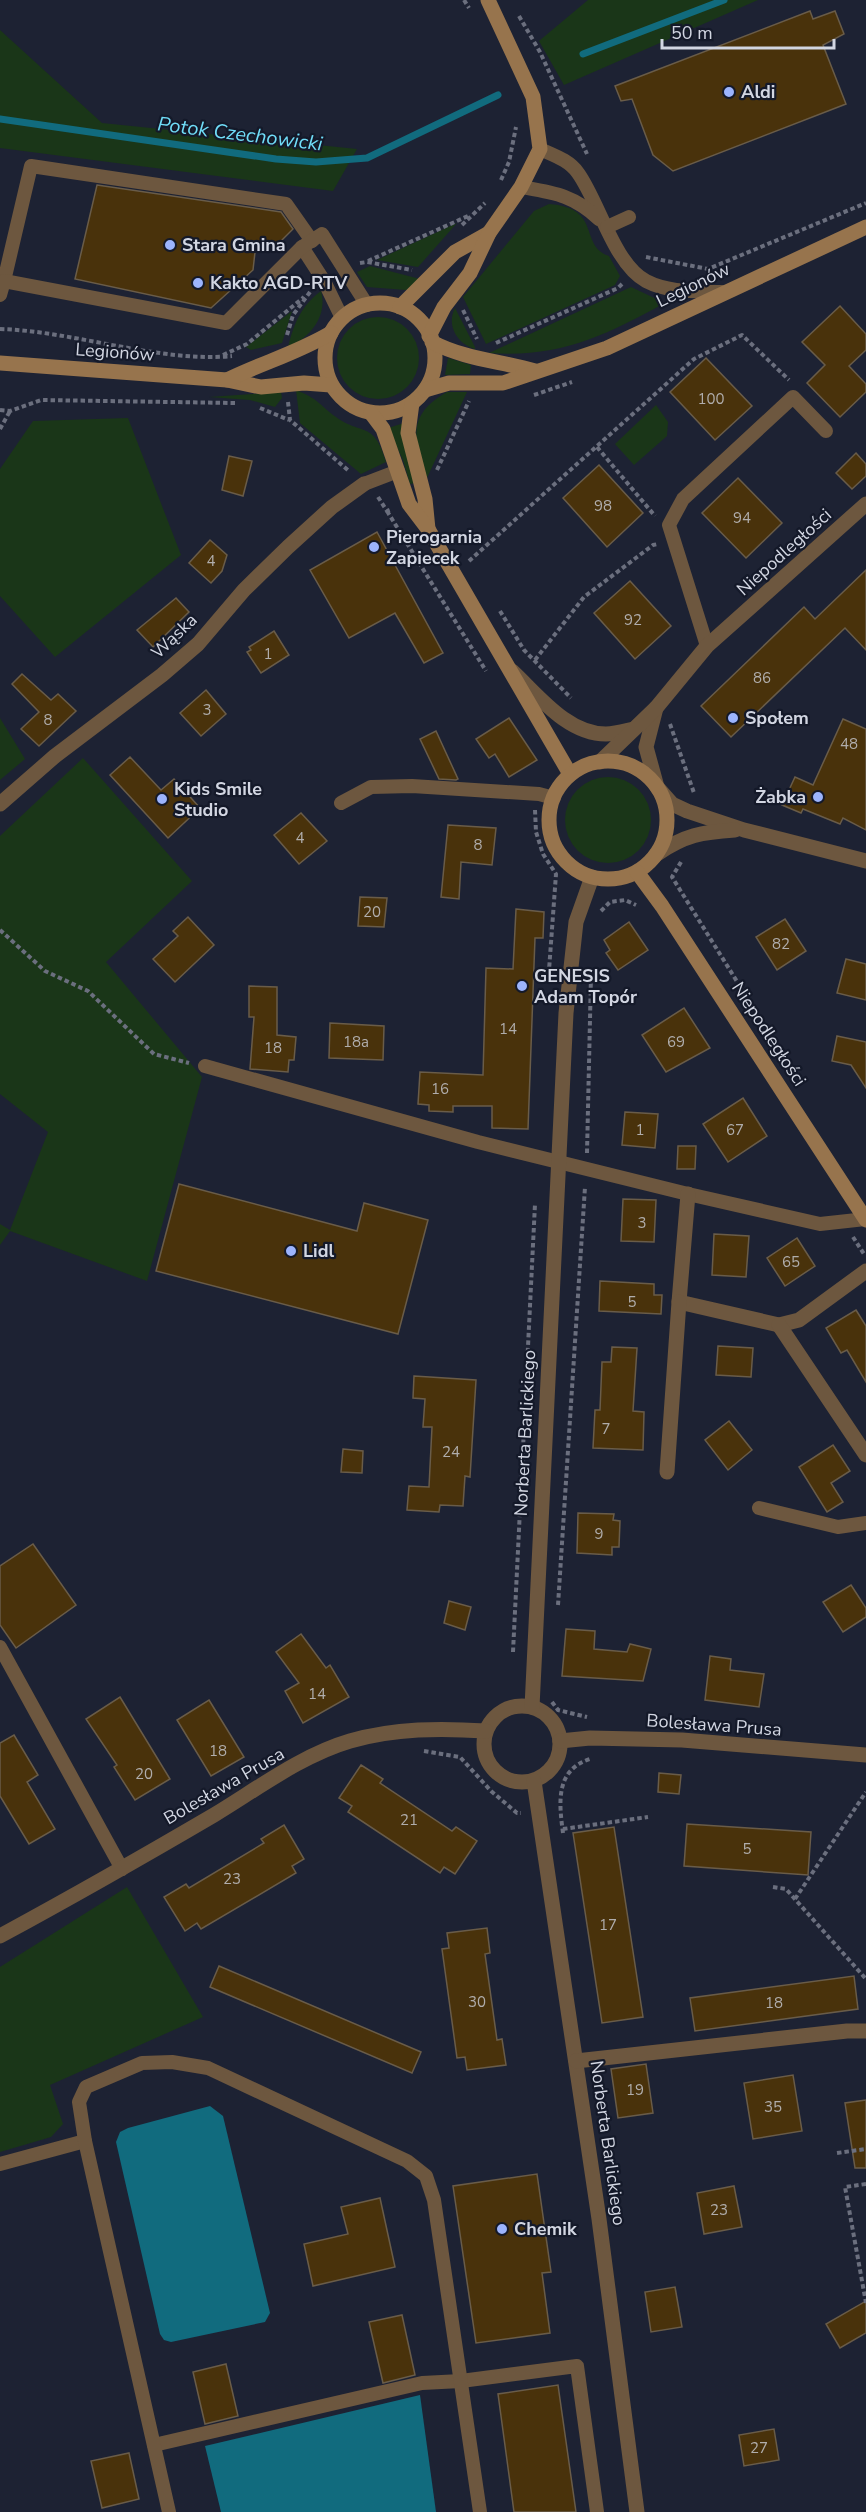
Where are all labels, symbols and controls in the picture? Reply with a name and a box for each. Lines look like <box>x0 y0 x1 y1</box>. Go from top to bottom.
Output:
scale bar <box>662 12 834 50</box>
text: 50 m <box>671 21 713 45</box>
place label: Aldi <box>741 80 775 104</box>
marker: Aldi <box>722 85 736 99</box>
water label: Potok Czechowicki <box>156 110 324 158</box>
place label: Stara Gmina <box>182 233 286 257</box>
marker: Stara Gmina <box>163 238 177 252</box>
street label: Legionów <box>652 257 734 313</box>
place label: Kakto AGD-RTV <box>210 271 349 295</box>
marker: Kakto AGD-RTV <box>191 276 205 290</box>
street label: Legionów <box>75 337 155 367</box>
house number: 100 <box>697 389 725 409</box>
house number: 98 <box>594 496 612 516</box>
street label: Niepodległości <box>731 503 837 601</box>
house number: 94 <box>733 508 751 528</box>
place label: Pierogarnia Zapiecek <box>386 525 482 570</box>
marker: Pierogarnia Zapiecek <box>367 540 381 554</box>
house number: 4 <box>206 551 216 571</box>
street label: Wąska <box>146 608 202 664</box>
house number: 92 <box>624 610 642 630</box>
house number: 1 <box>263 644 273 664</box>
house number: 86 <box>753 668 771 688</box>
house number: 3 <box>202 700 212 720</box>
place label: Społem <box>745 706 809 730</box>
house number: 8 <box>43 710 53 730</box>
marker: Społem <box>726 711 740 725</box>
house number: 48 <box>840 734 858 754</box>
place label: Kids Smile Studio <box>174 777 262 822</box>
place label: Żabka <box>755 785 806 809</box>
marker: Żabka <box>811 790 825 804</box>
marker: Kids Smile Studio <box>155 792 169 806</box>
house number: 4 <box>295 828 305 848</box>
house number: 8 <box>473 835 483 855</box>
house number: 20 <box>363 902 381 922</box>
house number: 82 <box>772 934 790 954</box>
place label: GENESIS Adam Topór <box>534 964 637 1009</box>
street label: Niepodległości <box>726 977 812 1091</box>
marker: GENESIS Adam Topór <box>515 979 529 993</box>
house number: 14 <box>499 1019 517 1039</box>
house number: 18a <box>343 1032 369 1052</box>
house number: 69 <box>667 1032 685 1052</box>
house number: 18 <box>264 1038 282 1058</box>
house number: 16 <box>431 1079 449 1099</box>
house number: 1 <box>635 1120 645 1140</box>
house number: 67 <box>726 1120 744 1140</box>
house number: 3 <box>637 1213 647 1233</box>
place label: Lidl <box>303 1239 335 1263</box>
marker: Lidl <box>284 1244 298 1258</box>
house number: 65 <box>782 1252 800 1272</box>
house number: 5 <box>627 1292 637 1312</box>
street label: Norberta Barlickiego <box>509 1349 541 1517</box>
house number: 7 <box>601 1419 611 1439</box>
house number: 24 <box>442 1442 460 1462</box>
house number: 9 <box>594 1524 604 1544</box>
house number: 14 <box>308 1684 326 1704</box>
street label: Bolesława Prusa <box>646 1708 782 1742</box>
house number: 18 <box>209 1741 227 1761</box>
street label: Bolesława Prusa <box>159 1742 289 1830</box>
house number: 20 <box>135 1764 153 1784</box>
house number: 21 <box>400 1810 418 1830</box>
house number: 5 <box>742 1839 752 1859</box>
house number: 23 <box>223 1869 241 1889</box>
house number: 17 <box>599 1915 617 1935</box>
house number: 30 <box>468 1992 486 2012</box>
house number: 18 <box>765 1993 783 2013</box>
street label: Norberta Barlickiego <box>585 2059 631 2227</box>
house number: 19 <box>626 2080 644 2100</box>
house number: 35 <box>764 2097 782 2117</box>
house number: 23 <box>710 2200 728 2220</box>
place label: Chemik <box>514 2217 577 2241</box>
marker: Chemik <box>495 2222 509 2236</box>
house number: 27 <box>750 2438 768 2458</box>

